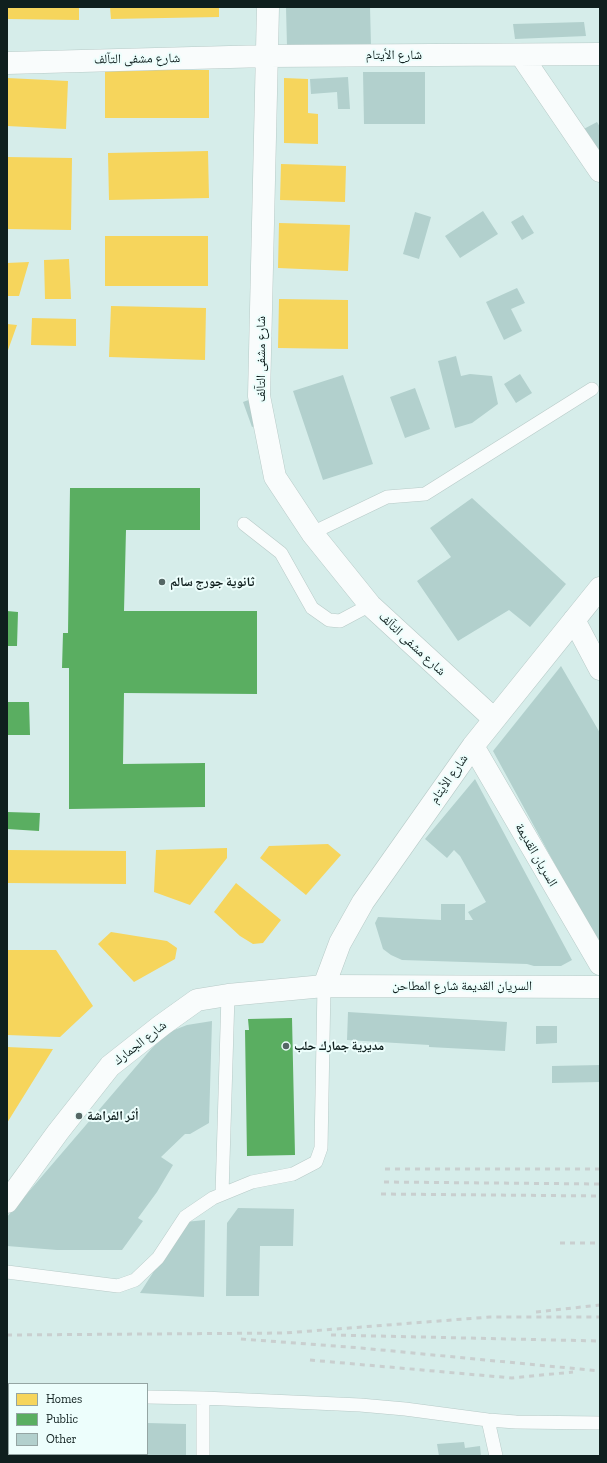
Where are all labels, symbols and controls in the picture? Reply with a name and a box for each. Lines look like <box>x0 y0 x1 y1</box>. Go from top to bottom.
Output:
street label: شارع الأيتام <box>366 47 422 63</box>
street label: شارع مشفى التآلف <box>94 50 180 68</box>
street label: شارع مشفى التآلف <box>253 316 269 402</box>
place label: ثانوية جورج سالم <box>170 574 255 590</box>
marker: ثانوية جورج سالم <box>157 577 167 587</box>
street label: شارع مشفى التآلف <box>375 609 449 679</box>
street label: شارع الأيتام <box>426 751 472 807</box>
street label: السريان القديمة <box>512 820 560 890</box>
street label: السريان القديمة شارع المطاحن <box>392 978 532 994</box>
street label: شارع الجمارك <box>110 1017 170 1069</box>
place label: مديرية جمارك حلب <box>294 1038 384 1054</box>
marker: مديرية جمارك حلب <box>281 1041 291 1051</box>
place label: أثر الفراشة <box>87 1108 139 1124</box>
marker: أثر الفراشة <box>74 1111 84 1121</box>
legend <box>8 1383 148 1455</box>
text: Homes <box>46 1392 82 1406</box>
text: Public <box>46 1412 78 1426</box>
text: Other <box>46 1432 77 1446</box>

